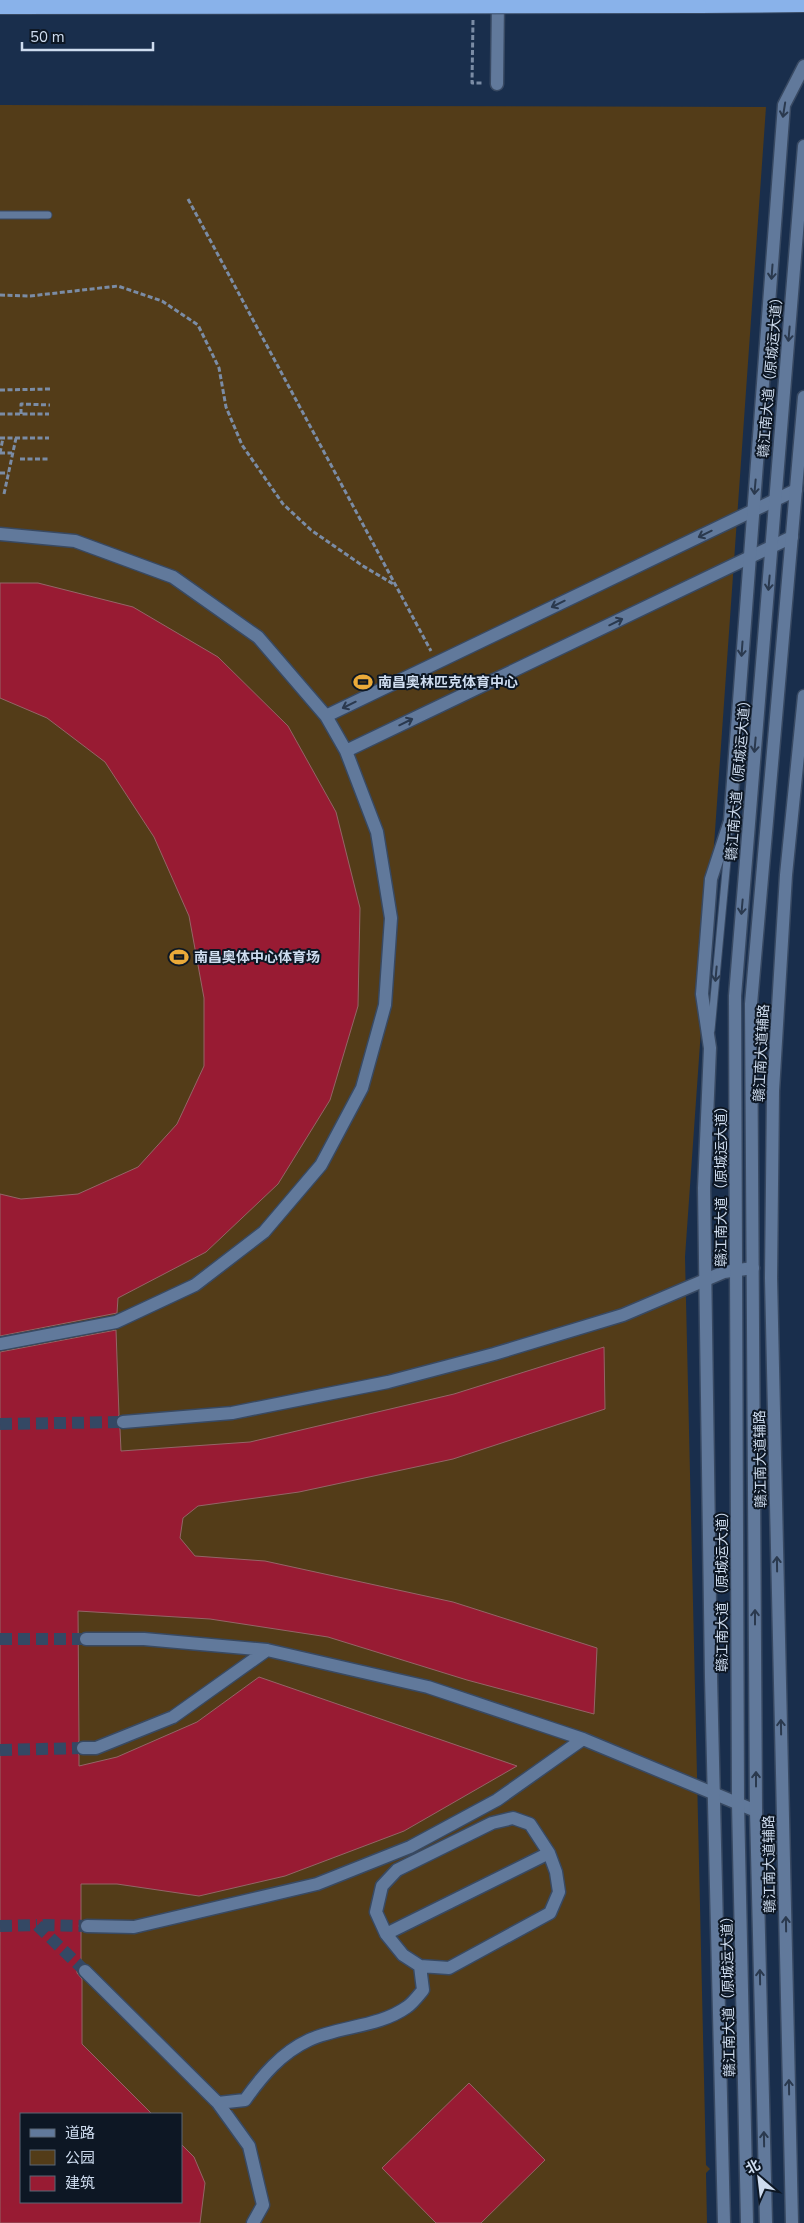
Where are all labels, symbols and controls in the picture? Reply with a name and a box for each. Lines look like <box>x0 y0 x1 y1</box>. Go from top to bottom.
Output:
scale bar <box>22 20 154 52</box>
text: 50 m <box>30 27 65 47</box>
one-way arrow <box>779 102 789 118</box>
one-way arrow <box>768 264 777 280</box>
street label: 赣江南大道（原城运大道） <box>754 290 787 459</box>
one-way arrow <box>784 325 793 341</box>
one-way arrow <box>751 478 760 494</box>
one-way arrow <box>698 530 713 539</box>
one-way arrow <box>764 575 773 591</box>
one-way arrow <box>551 600 566 609</box>
one-way arrow <box>608 617 623 626</box>
one-way arrow <box>738 640 747 656</box>
sports icon: 南昌奥林匹克体育中心 <box>352 671 374 693</box>
place label: 南昌奥林匹克体育中心 <box>378 673 518 692</box>
street label: 赣江南大道（原城运大道） <box>722 693 755 862</box>
one-way arrow <box>341 700 356 710</box>
one-way arrow <box>398 717 413 726</box>
one-way arrow <box>751 737 760 753</box>
one-way arrow <box>737 899 747 915</box>
sports icon: 南昌奥体中心体育场 <box>168 946 190 968</box>
place label: 南昌奥体中心体育场 <box>194 948 320 967</box>
one-way arrow <box>712 966 721 982</box>
street label: 赣江南大道辅路 <box>749 1004 774 1102</box>
street label: 赣江南大道（原城运大道） <box>712 1099 731 1267</box>
street label: 赣江南大道辅路 <box>750 1410 771 1508</box>
street label: 赣江南大道（原城运大道） <box>713 1504 732 1672</box>
one-way arrow <box>773 1557 782 1573</box>
one-way arrow <box>750 1609 760 1626</box>
one-way arrow <box>776 1719 786 1736</box>
one-way arrow <box>751 1772 761 1788</box>
street label: 赣江南大道辅路 <box>759 1815 780 1913</box>
street label: 赣江南大道（原城运大道） <box>718 1909 739 2077</box>
one-way arrow <box>781 1917 790 1933</box>
one-way arrow <box>755 1969 765 1986</box>
one-way arrow <box>784 2079 794 2096</box>
legend <box>20 2113 182 2203</box>
text: 道路 <box>65 2123 95 2143</box>
one-way arrow <box>759 2132 768 2148</box>
text: 公园 <box>65 2148 95 2168</box>
north arrow <box>734 2153 784 2203</box>
text: 北 <box>742 2155 764 2179</box>
text: 建筑 <box>65 2173 95 2193</box>

